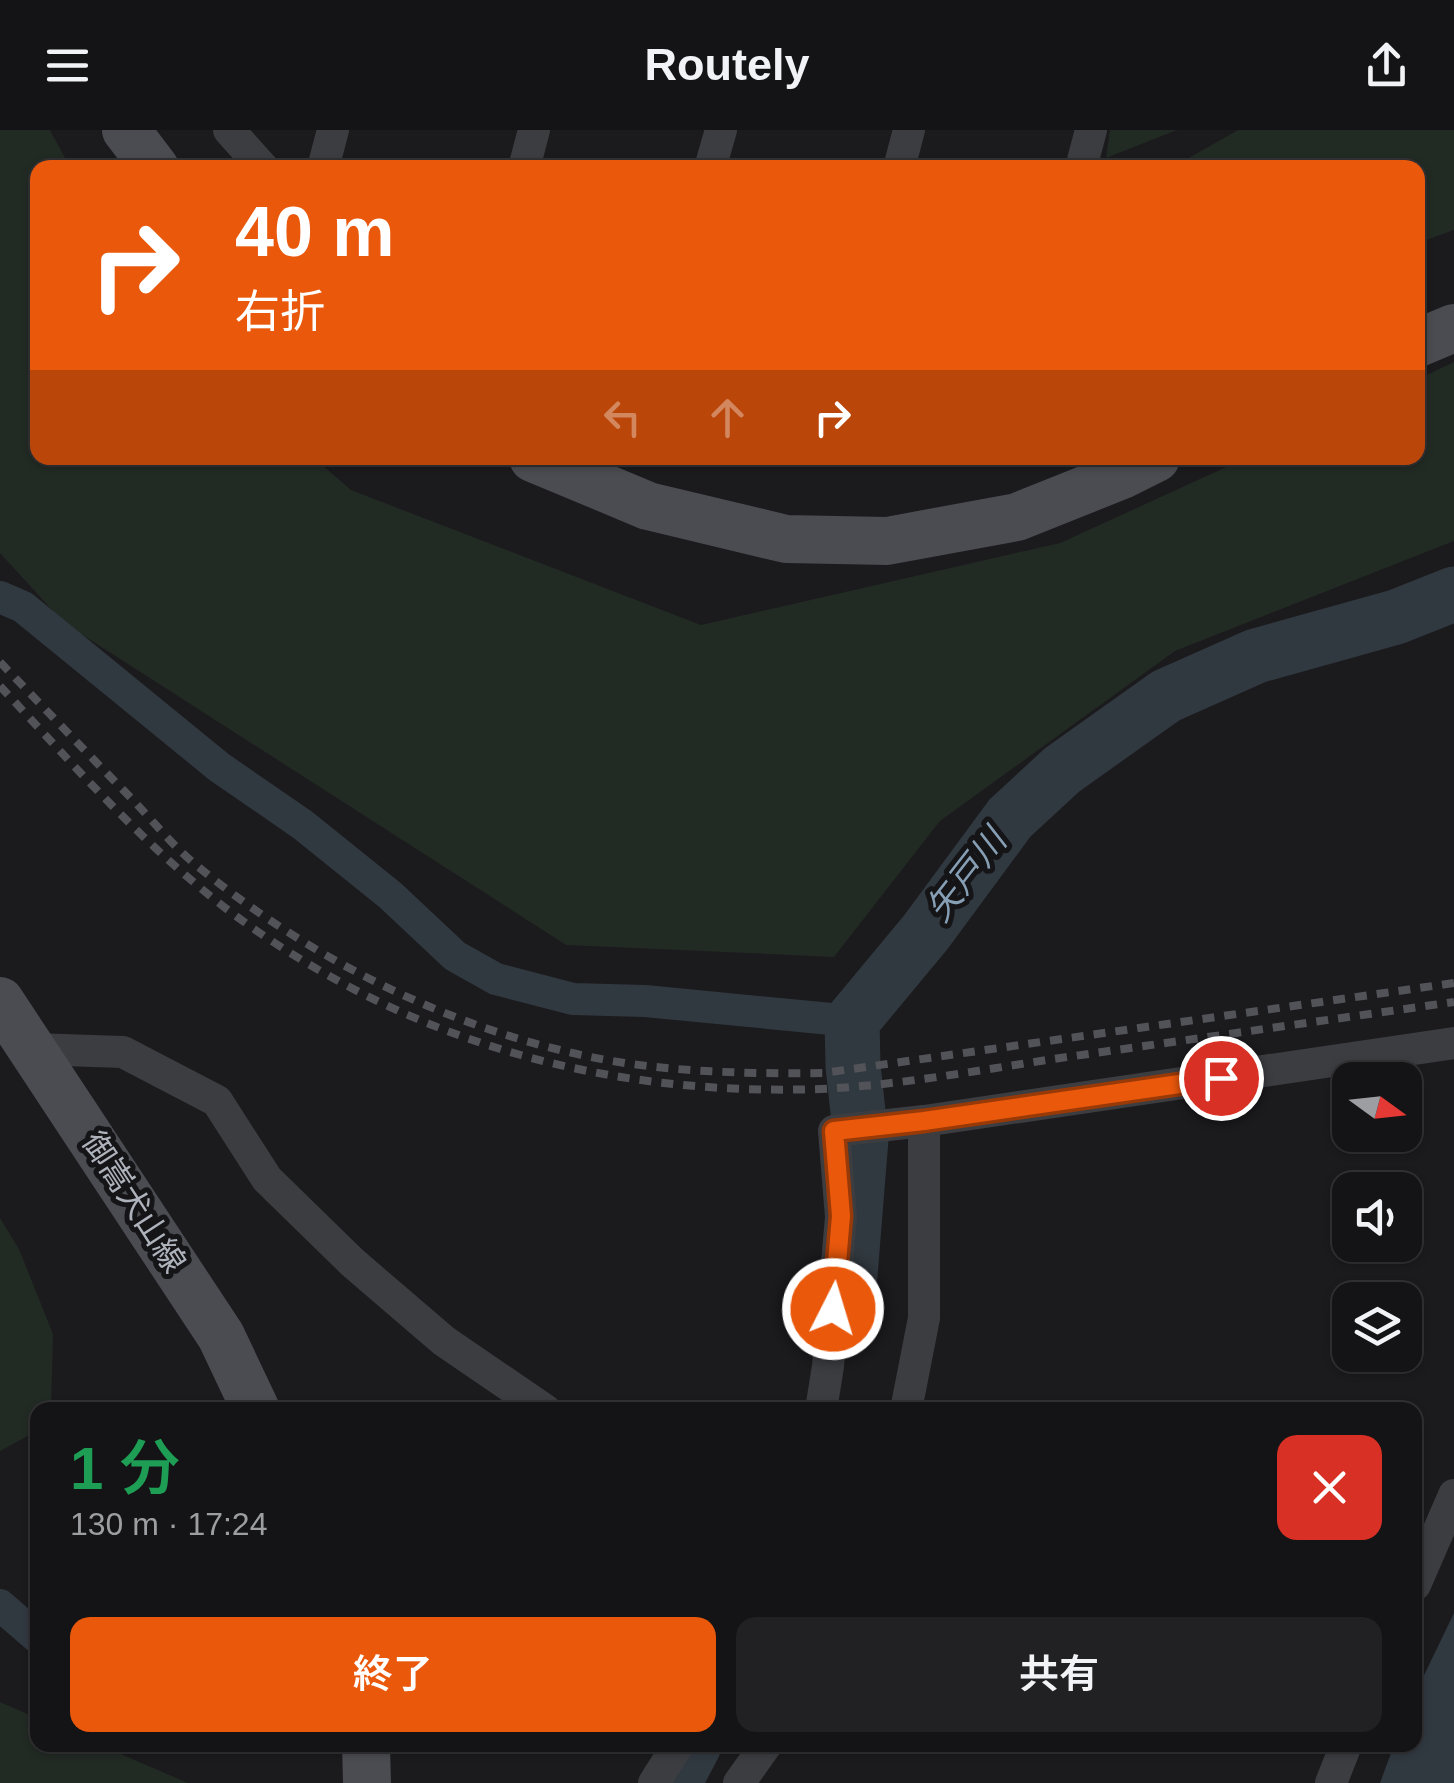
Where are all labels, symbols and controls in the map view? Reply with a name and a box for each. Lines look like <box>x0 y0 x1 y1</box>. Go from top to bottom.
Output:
icon: menu <box>40 38 95 93</box>
icon: share <box>1359 38 1414 93</box>
text: Routely <box>644 39 810 90</box>
text: 40 m <box>235 193 395 271</box>
icon: right <box>70 200 200 330</box>
text: 右折 <box>235 286 325 337</box>
icon: left <box>595 390 650 445</box>
icon: ahead <box>700 390 755 445</box>
icon: right <box>805 390 860 445</box>
water label: 矢戸川 <box>918 818 1016 928</box>
pin <box>1179 1036 1264 1121</box>
icon: arrive <box>1194 1051 1249 1106</box>
north arrow <box>1332 1062 1422 1152</box>
map controls <box>1332 1062 1422 1372</box>
street label: 御嵩犬山線 <box>75 1125 193 1279</box>
button: sound <box>1332 1172 1422 1262</box>
position arrow <box>781 1257 885 1361</box>
button: layers <box>1332 1282 1422 1372</box>
text: 1 分 <box>70 1435 180 1502</box>
button: close <box>1277 1435 1382 1540</box>
text: 130 m · 17:24 <box>70 1506 267 1542</box>
button: 終了 <box>70 1617 716 1732</box>
button: 共有 <box>736 1617 1382 1732</box>

